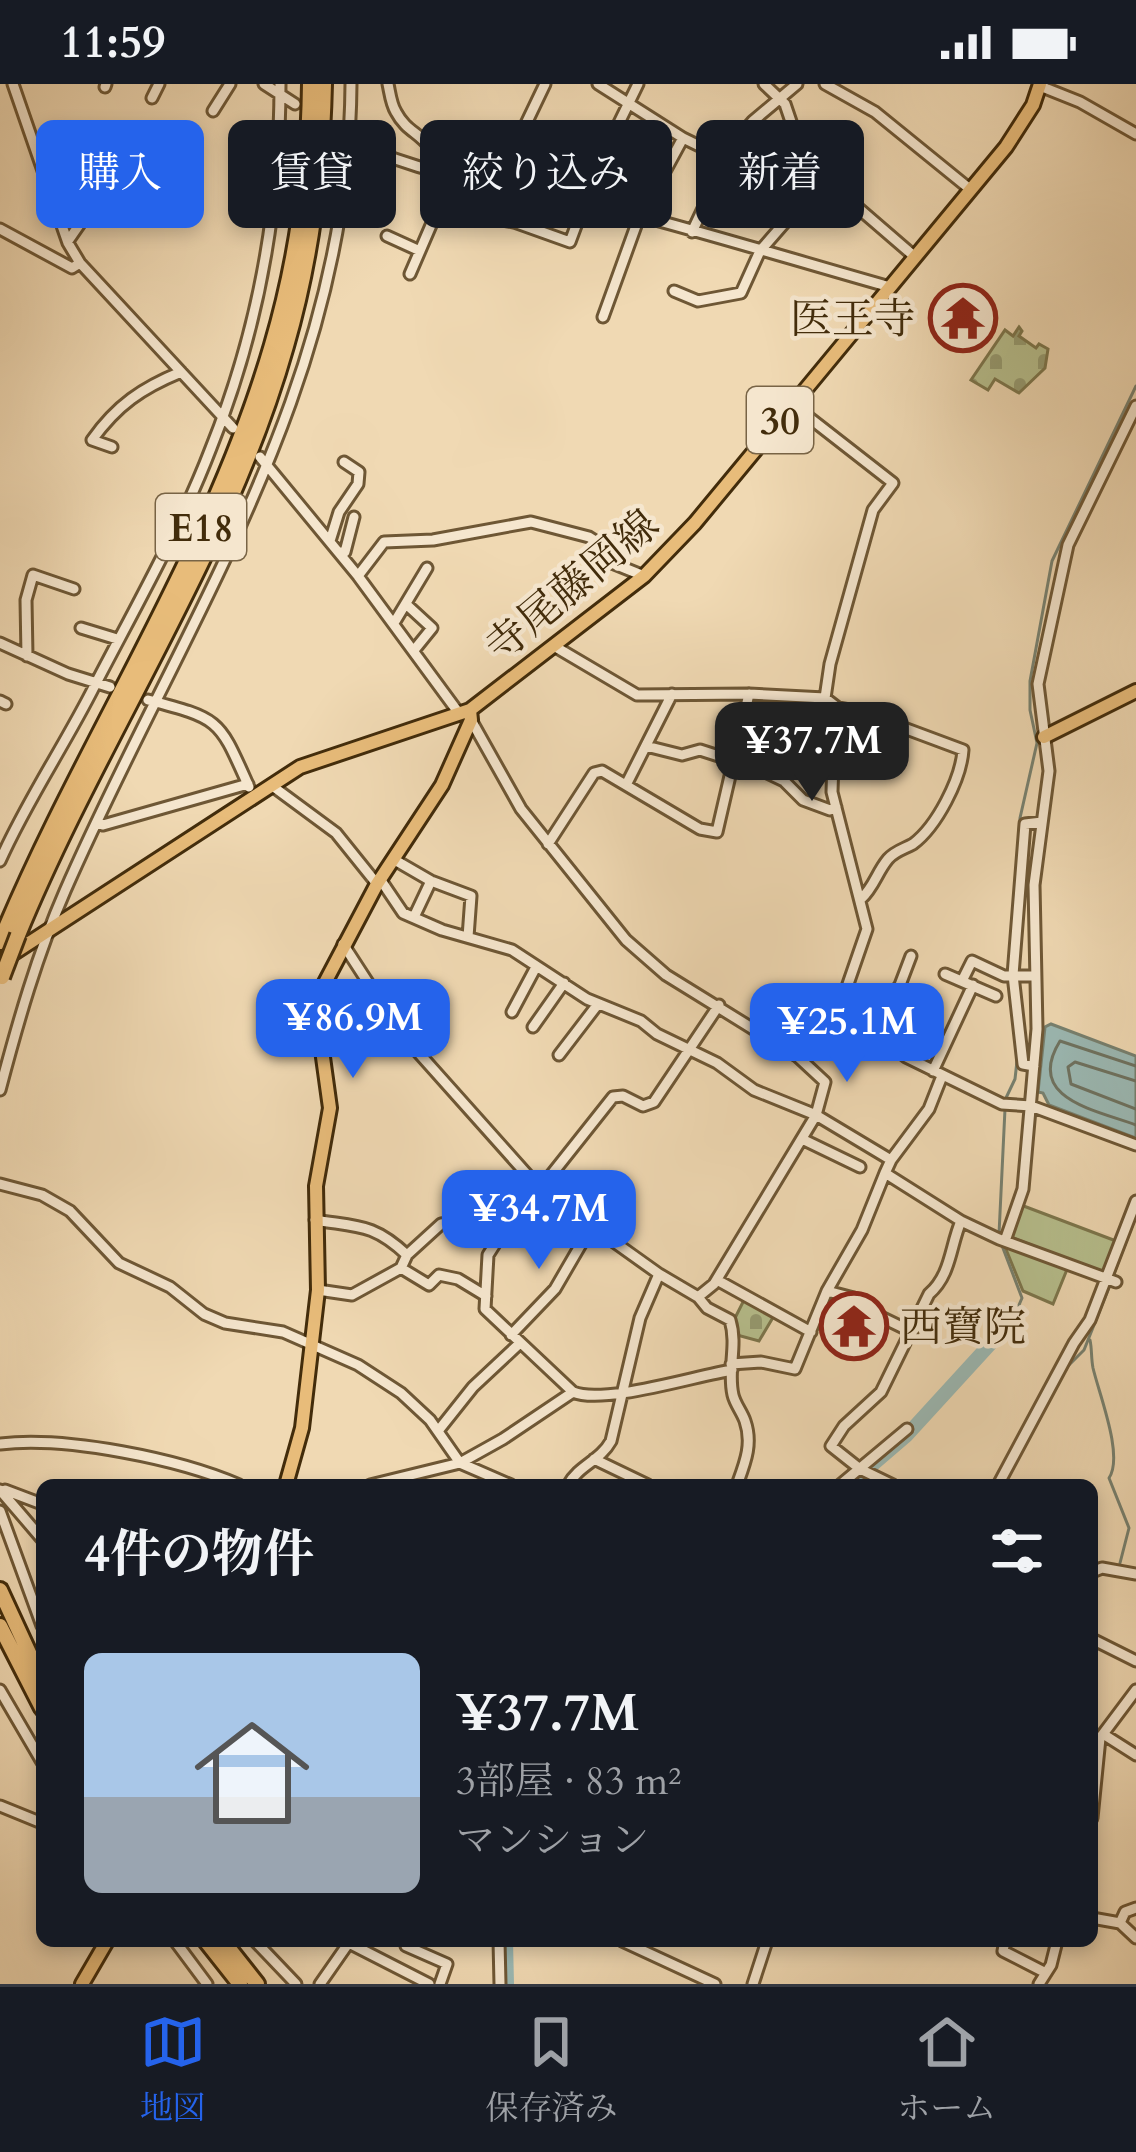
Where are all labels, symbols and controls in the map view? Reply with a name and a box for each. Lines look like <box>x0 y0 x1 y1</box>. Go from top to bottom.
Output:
text: 11:59 <box>60 12 165 73</box>
chip: 購入 <box>36 120 204 228</box>
chip: 賃貸 <box>228 120 396 228</box>
chip: 絞り込み <box>420 120 672 228</box>
chip: 新着 <box>696 120 864 228</box>
temple icon: 医王寺 <box>928 283 998 353</box>
place label: 医王寺 <box>790 291 916 348</box>
road number: 30 <box>747 387 813 453</box>
road number: E18 <box>156 494 246 560</box>
street label: 寺尾藤岡線 <box>473 497 671 675</box>
pin: ¥37.7M <box>714 702 910 804</box>
text: ¥37.7M <box>742 714 882 767</box>
pin: ¥86.9M <box>255 979 451 1081</box>
pin: ¥25.1M <box>749 983 945 1085</box>
text: ¥86.9M <box>283 991 423 1044</box>
text: ¥25.1M <box>777 995 917 1048</box>
pin: ¥34.7M <box>441 1170 637 1272</box>
text: ¥34.7M <box>469 1182 609 1235</box>
temple icon: 西寶院 <box>819 1291 889 1361</box>
place label: 西寶院 <box>900 1299 1026 1356</box>
icon: filters <box>984 1518 1050 1584</box>
text: 4件の物件 <box>84 1520 314 1590</box>
text: ¥37.7M <box>456 1679 639 1749</box>
icon: home <box>180 1701 324 1845</box>
text: 3部屋 · 83 m² <box>456 1755 681 1808</box>
text: マンション <box>456 1814 649 1867</box>
tab: 地図 <box>140 2009 206 2131</box>
tab: 保存済み <box>485 2009 617 2131</box>
tab: ホーム <box>897 2009 996 2131</box>

